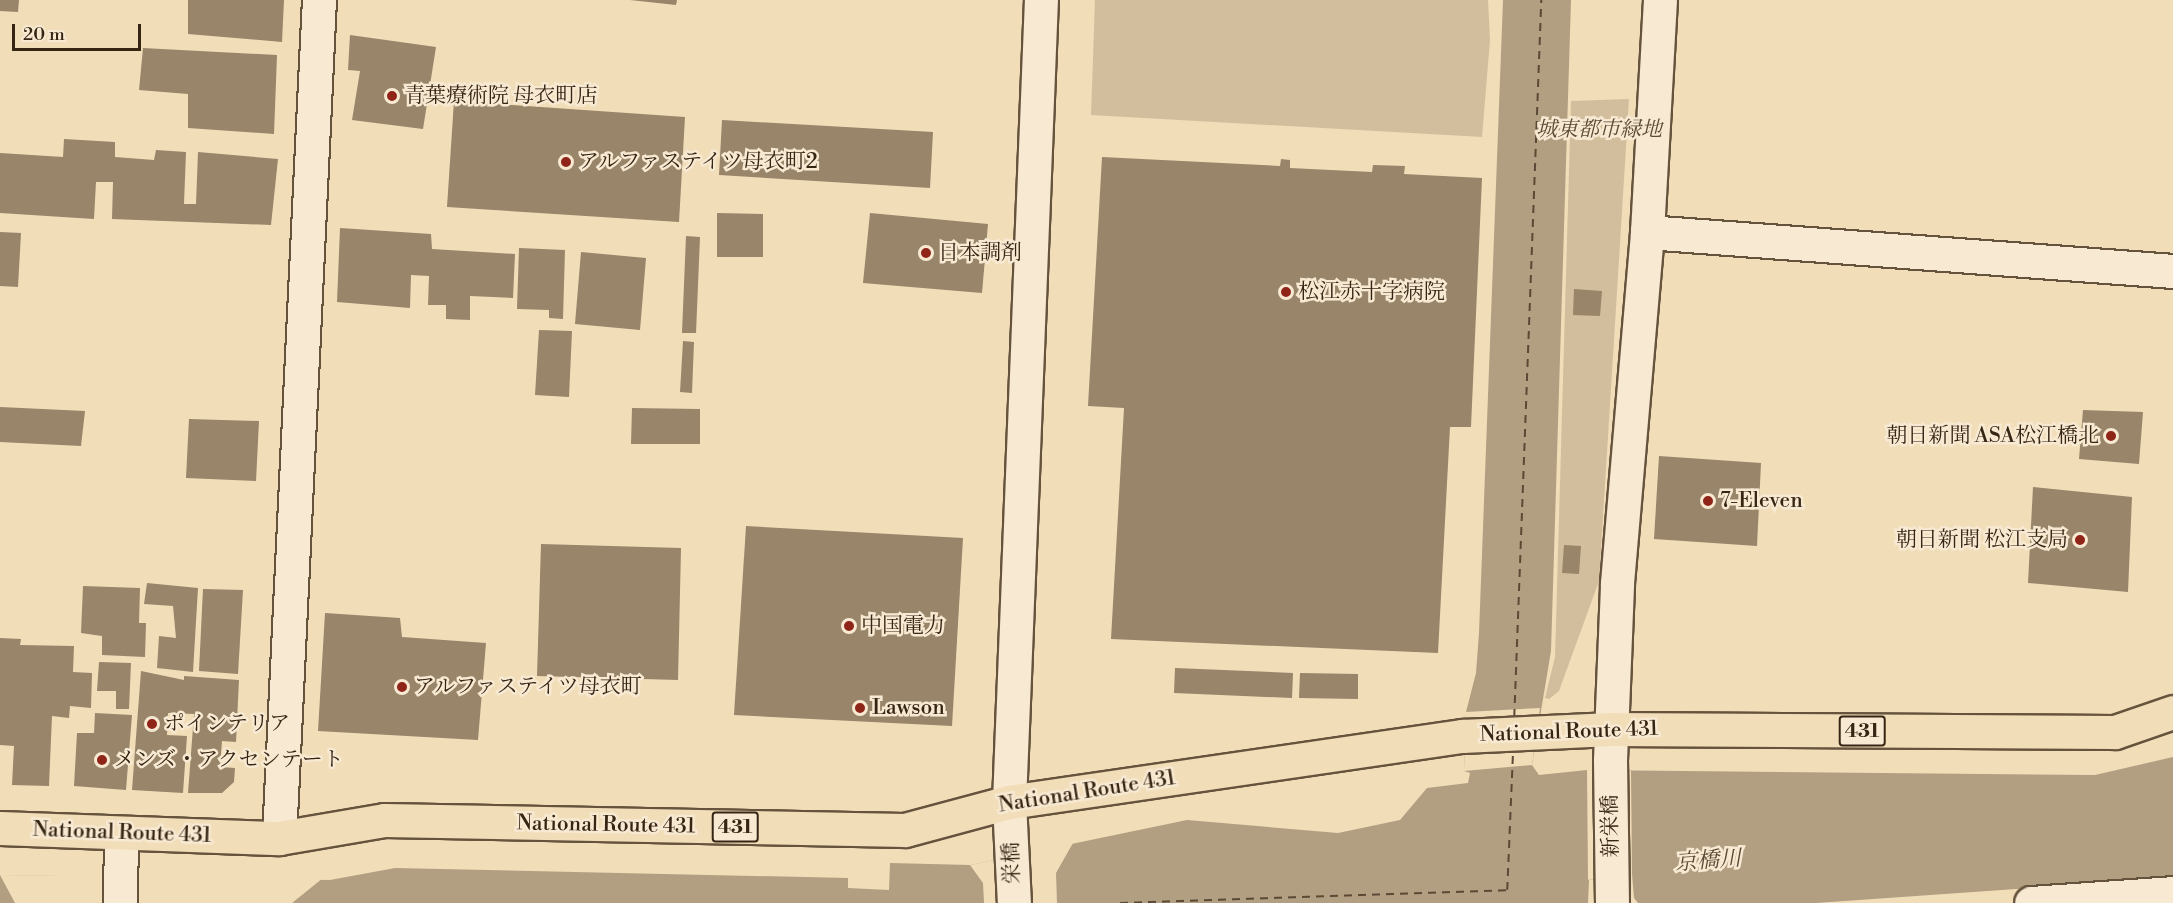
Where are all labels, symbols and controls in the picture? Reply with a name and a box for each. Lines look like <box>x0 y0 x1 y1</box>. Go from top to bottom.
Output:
scale bar <box>15 12 144 50</box>
text: 20 m <box>23 23 65 46</box>
place label: 青葉療術院 母衣町店 <box>404 83 597 109</box>
marker: 青葉療術院 母衣町店 <box>385 89 399 103</box>
park label: 城東都市緑地 <box>1536 117 1662 143</box>
place label: アルファステイツ母衣町2 <box>578 149 821 175</box>
marker: アルファステイツ母衣町2 <box>559 155 573 169</box>
place label: 日本調剤 <box>938 240 1022 266</box>
marker: 日本調剤 <box>919 246 933 260</box>
place label: 松江赤十字病院 <box>1298 279 1445 305</box>
marker: 松江赤十字病院 <box>1279 285 1293 299</box>
place label: 朝日新聞 ASA松江橋北 <box>1886 423 2099 449</box>
marker: 朝日新聞 ASA松江橋北 <box>2104 429 2118 443</box>
place label: 7-Eleven <box>1720 488 1803 514</box>
marker: 7-Eleven <box>1701 494 1715 508</box>
place label: 朝日新聞 松江支局 <box>1896 527 2068 553</box>
marker: 朝日新聞 松江支局 <box>2073 533 2087 547</box>
place label: 中国電力 <box>861 613 945 639</box>
marker: 中国電力 <box>842 619 856 633</box>
place label: アルファステイツ母衣町 <box>414 674 645 700</box>
marker: アルファステイツ母衣町 <box>395 680 409 694</box>
place label: Lawson <box>872 695 945 721</box>
marker: Lawson <box>853 701 867 715</box>
place label: ポインテリア <box>164 711 290 737</box>
road number: 431 <box>1838 714 1886 748</box>
street label: National Route 431 <box>1479 716 1659 748</box>
marker: ポインテリア <box>145 717 159 731</box>
place label: メンズ・アクセンテート <box>114 747 345 773</box>
marker: メンズ・アクセンテート <box>95 753 109 767</box>
street label: National Route 431 <box>997 766 1177 818</box>
street label: 新栄橋 <box>1598 794 1624 858</box>
road number: 431 <box>711 810 759 844</box>
street label: National Route 431 <box>516 811 696 839</box>
street label: National Route 431 <box>32 817 212 849</box>
street label: 栄橋 <box>999 842 1025 884</box>
water label: 京橋川 <box>1674 846 1742 876</box>

